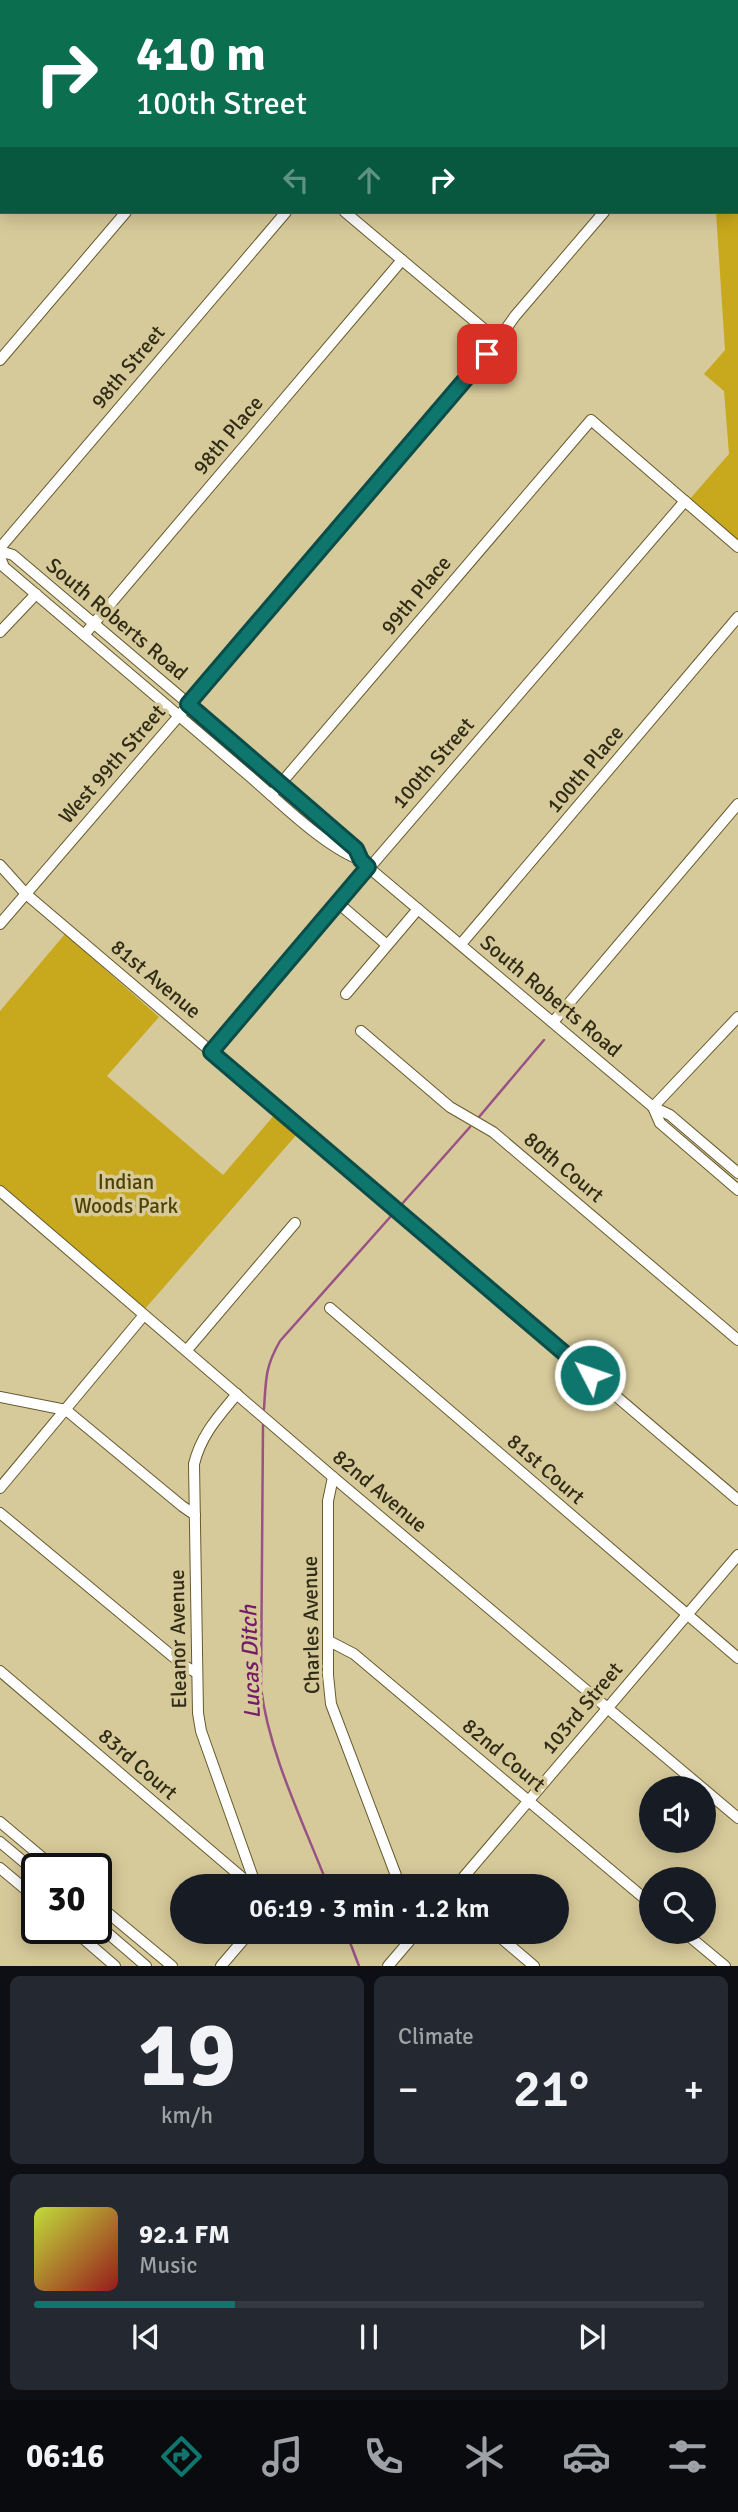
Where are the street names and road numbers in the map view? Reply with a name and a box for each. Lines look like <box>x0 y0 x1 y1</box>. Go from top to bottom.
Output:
street label: 98th Street <box>86 320 170 414</box>
street label: 98th Place <box>187 390 269 480</box>
street label: 99th Place <box>375 550 457 640</box>
street label: South Roberts Road <box>41 552 193 686</box>
street label: West 99th Street <box>53 699 171 829</box>
street label: 100th Street <box>386 712 480 814</box>
street label: 100th Place <box>541 720 629 818</box>
street label: South Roberts Road <box>475 929 627 1063</box>
street label: 81st Avenue <box>106 934 206 1024</box>
street label: 80th Court <box>519 1126 609 1208</box>
street label: 81st Court <box>502 1428 590 1510</box>
street label: 82nd Avenue <box>327 1444 433 1538</box>
street label: Charles Avenue <box>297 1556 325 1694</box>
street label: Eleanor Avenue <box>164 1569 192 1709</box>
street label: 103rd Street <box>536 1657 628 1759</box>
street label: 82nd Court <box>457 1713 551 1797</box>
street label: 83rd Court <box>93 1723 183 1805</box>

